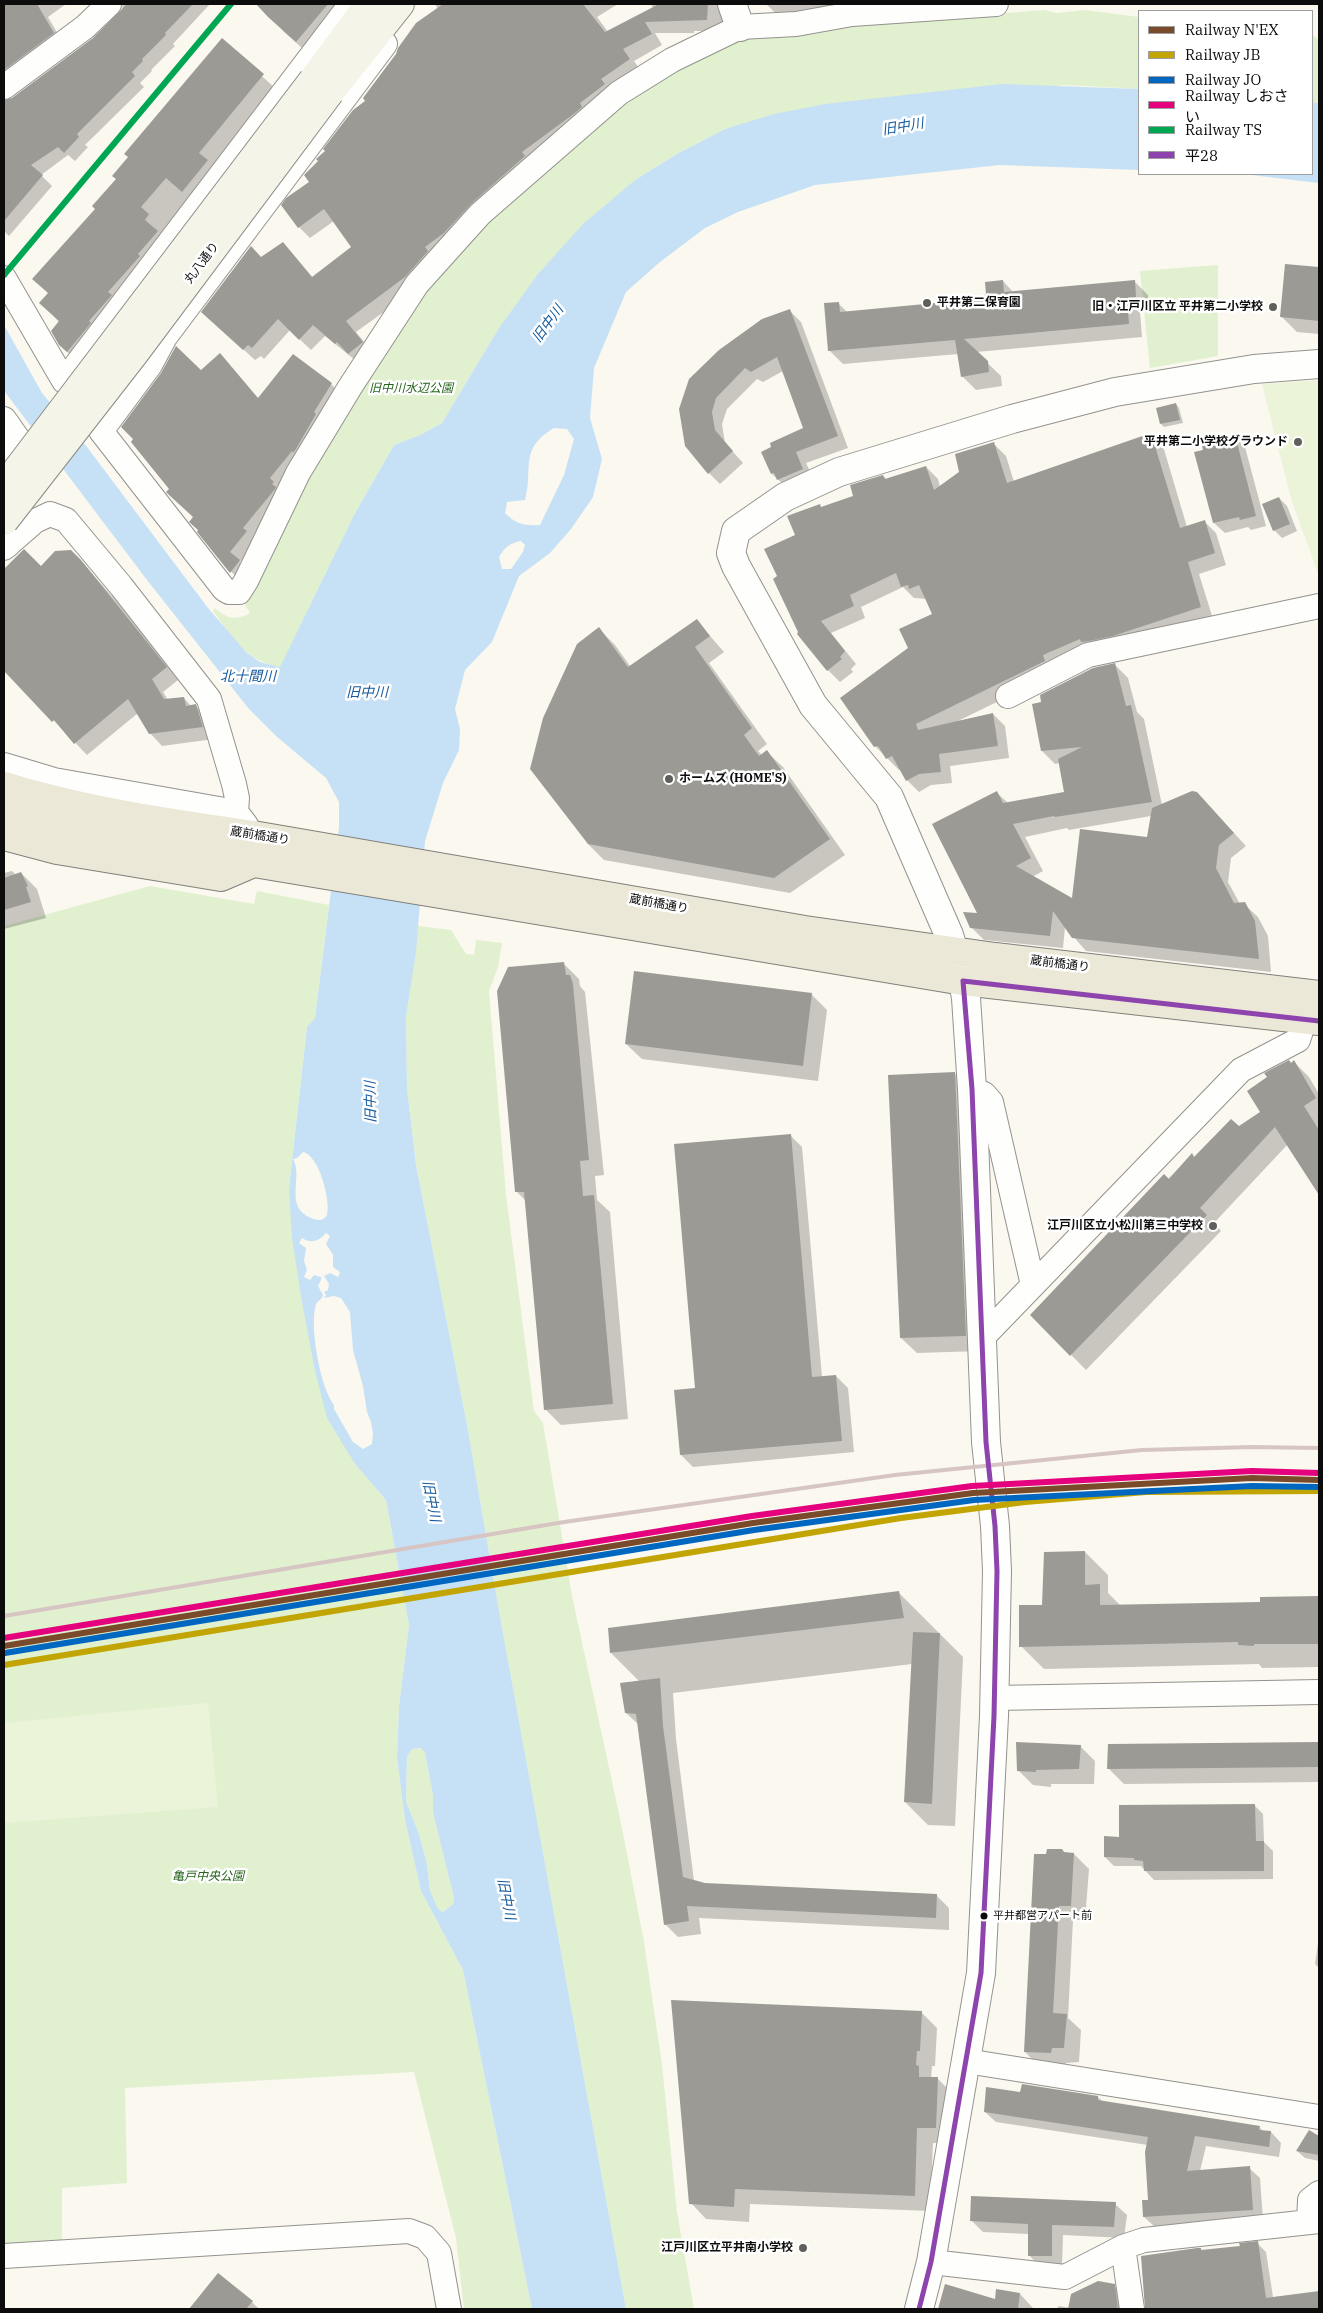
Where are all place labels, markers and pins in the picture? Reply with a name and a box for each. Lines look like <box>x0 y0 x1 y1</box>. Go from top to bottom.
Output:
place label: 平井第二保育園 <box>937 296 1021 310</box>
marker: 平井第二保育園 <box>921 297 933 309</box>
place label: 旧・江戸川区立 平井第二小学校 <box>1092 300 1263 314</box>
marker: 旧・江戸川区立 平井第二小学校 <box>1267 301 1279 313</box>
place label: 平井第二小学校グラウンド <box>1144 435 1288 449</box>
marker: 平井第二小学校グラウンド <box>1292 436 1304 448</box>
place label: ホームズ (HOME'S) <box>679 772 786 786</box>
marker: ホームズ (HOME'S) <box>663 773 675 785</box>
place label: 江戸川区立小松川第三中学校 <box>1047 1219 1203 1233</box>
marker: 江戸川区立小松川第三中学校 <box>1207 1220 1219 1232</box>
place label: 平井都営アパート前 <box>993 1909 1092 1923</box>
marker: 平井都営アパート前 <box>979 1911 989 1921</box>
place label: 江戸川区立平井南小学校 <box>661 2241 793 2255</box>
marker: 江戸川区立平井南小学校 <box>797 2242 809 2254</box>

